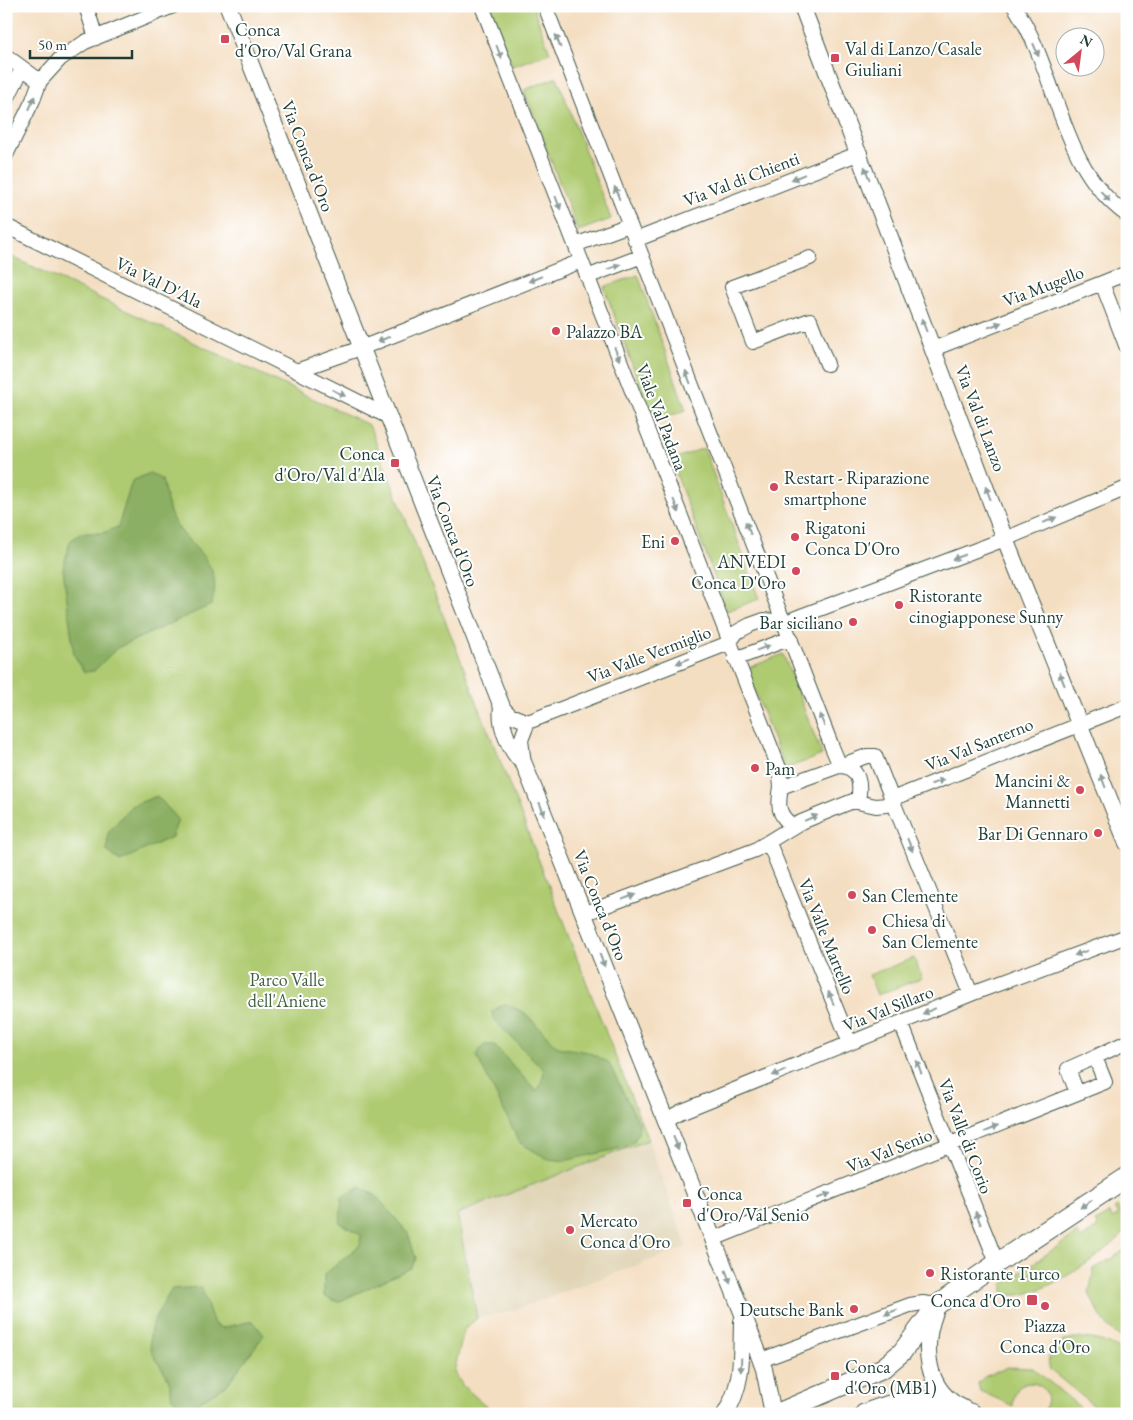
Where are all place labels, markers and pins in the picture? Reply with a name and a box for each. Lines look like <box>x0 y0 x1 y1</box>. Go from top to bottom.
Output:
place label: Conca d'Oro/Val Grana <box>235 18 353 62</box>
marker: Conca d'Oro/Val Grana <box>219 33 231 45</box>
place label: Val di Lanzo/Casale Giuliani <box>845 37 982 81</box>
marker: Val di Lanzo/Casale Giuliani <box>829 52 841 64</box>
place label: Palazzo BA <box>566 320 643 343</box>
marker: Palazzo BA <box>550 325 562 337</box>
place label: Conca d'Oro/Val d'Ala <box>274 442 386 486</box>
marker: Conca d'Oro/Val d'Ala <box>389 457 401 469</box>
place label: Restart - Riparazione smartphone <box>784 466 929 510</box>
marker: Restart - Riparazione smartphone <box>768 481 780 493</box>
place label: Rigatoni Conca D'Oro <box>805 516 900 560</box>
place label: Eni <box>641 530 666 553</box>
marker: Rigatoni Conca D'Oro <box>789 531 801 543</box>
marker: Eni <box>669 535 681 547</box>
place label: ANVEDI Conca D'Oro <box>691 550 786 594</box>
marker: ANVEDI Conca D'Oro <box>790 565 802 577</box>
place label: Ristorante cinogiapponese Sunny <box>909 584 1063 628</box>
marker: Ristorante cinogiapponese Sunny <box>893 599 905 611</box>
place label: Bar siciliano <box>759 611 843 634</box>
marker: Bar siciliano <box>847 616 859 628</box>
place label: Pam <box>765 757 795 780</box>
marker: Pam <box>749 762 761 774</box>
place label: Mancini & Mannetti <box>995 769 1071 813</box>
marker: Mancini & Mannetti <box>1074 784 1086 796</box>
place label: Bar Di Gennaro <box>978 822 1088 845</box>
marker: Bar Di Gennaro <box>1092 827 1104 839</box>
place label: San Clemente <box>862 884 958 907</box>
marker: San Clemente <box>846 889 858 901</box>
place label: Chiesa di San Clemente <box>882 909 978 953</box>
marker: Chiesa di San Clemente <box>866 924 878 936</box>
place label: Conca d'Oro/Val Senio <box>697 1182 809 1226</box>
marker: Conca d'Oro/Val Senio <box>681 1197 693 1209</box>
place label: Mercato Conca d'Oro <box>580 1209 670 1253</box>
marker: Mercato Conca d'Oro <box>564 1224 576 1236</box>
place label: Ristorante Turco <box>940 1262 1060 1285</box>
marker: Ristorante Turco <box>924 1267 936 1279</box>
place label: Conca d'Oro <box>931 1289 1021 1312</box>
marker: Conca d'Oro <box>1025 1293 1039 1307</box>
place label: Deutsche Bank <box>740 1298 845 1321</box>
marker: Piazza Conca d'Oro <box>1039 1300 1051 1312</box>
marker: Deutsche Bank <box>848 1303 860 1315</box>
place label: Piazza Conca d'Oro <box>1000 1314 1090 1358</box>
place label: Conca d'Oro (MB1) <box>845 1355 937 1399</box>
marker: Conca d'Oro (MB1) <box>829 1370 841 1382</box>

